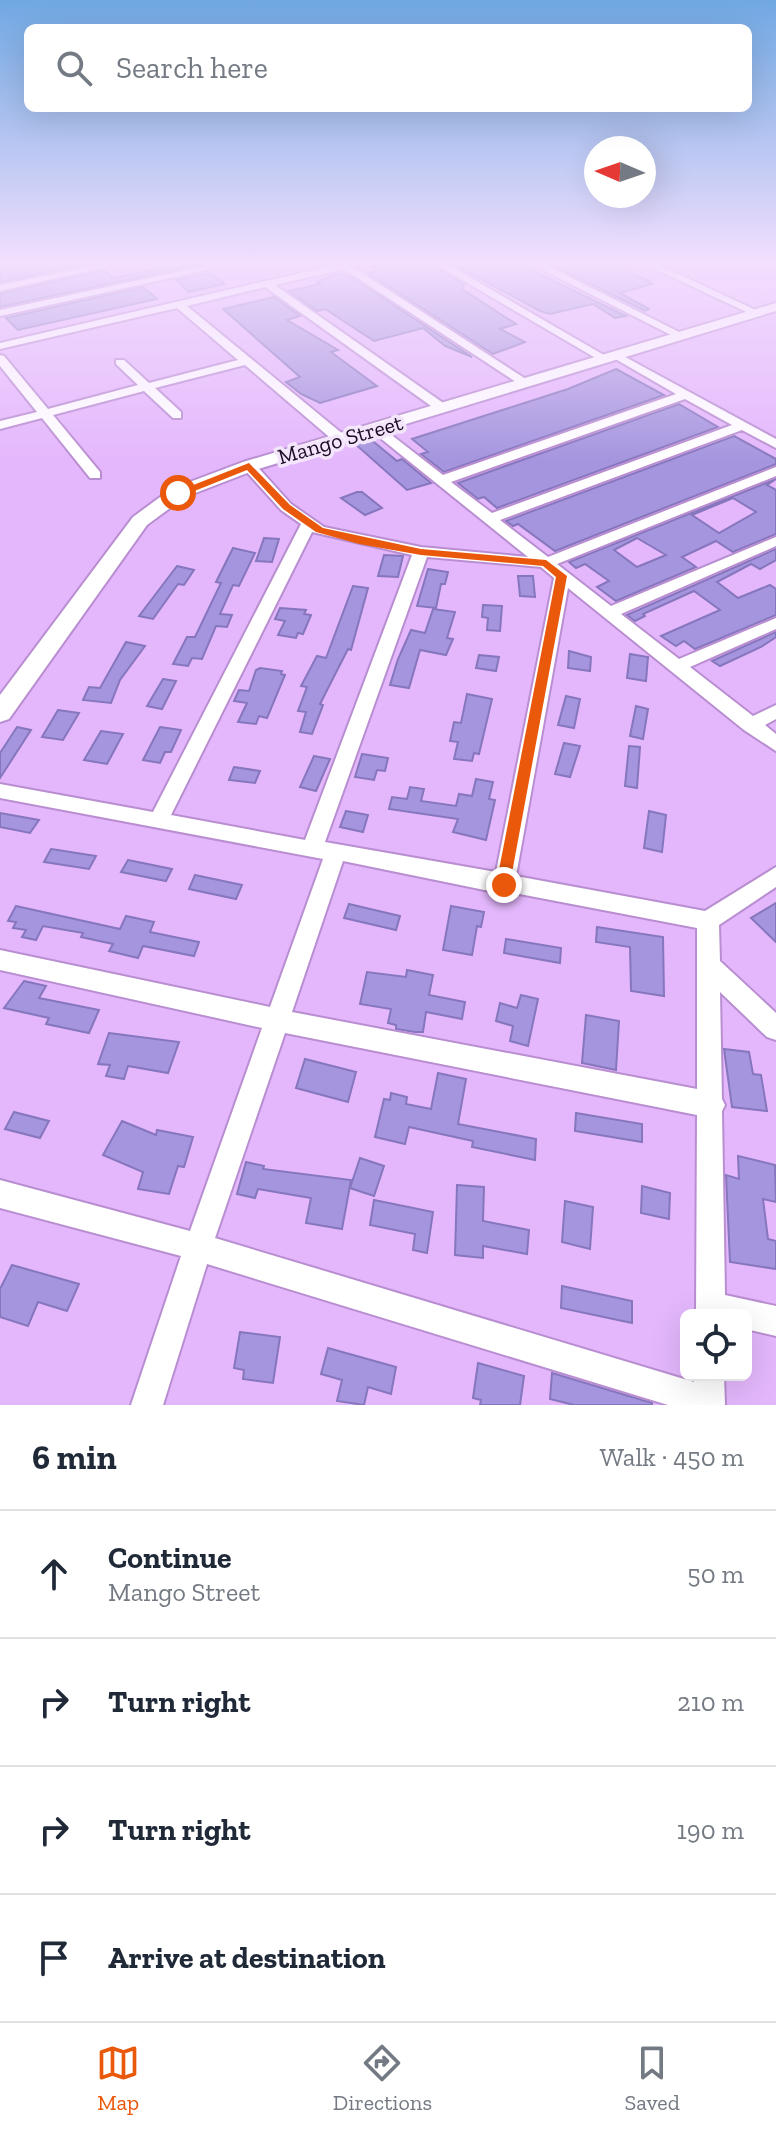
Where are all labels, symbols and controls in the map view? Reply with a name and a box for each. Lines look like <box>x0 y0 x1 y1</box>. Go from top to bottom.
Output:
search box <box>24 24 752 112</box>
icon: search <box>52 46 96 90</box>
text: Search here <box>116 50 268 86</box>
north arrow <box>584 136 656 208</box>
street label: Mango Street <box>275 409 407 470</box>
route start <box>160 475 196 511</box>
route end <box>486 867 522 903</box>
map controls <box>680 1309 752 1381</box>
button: locate <box>680 1309 752 1381</box>
text: 6 min <box>32 1437 117 1478</box>
text: Walk · 450 m <box>600 1441 744 1473</box>
text: Continue <box>108 1540 232 1576</box>
icon: ahead <box>32 1552 76 1596</box>
text: 50 m <box>687 1558 744 1590</box>
text: Mango Street <box>108 1576 260 1608</box>
icon: right <box>32 1680 76 1724</box>
text: Turn right <box>108 1684 250 1720</box>
text: 210 m <box>677 1686 744 1718</box>
icon: right <box>32 1808 76 1852</box>
text: Turn right <box>108 1812 250 1848</box>
text: 190 m <box>677 1814 744 1846</box>
icon: arrive <box>32 1936 76 1980</box>
text: Arrive at destination <box>108 1940 385 1976</box>
tab: Map <box>96 2041 140 2116</box>
tab: Directions <box>333 2041 432 2116</box>
tab: Saved <box>625 2041 680 2116</box>

